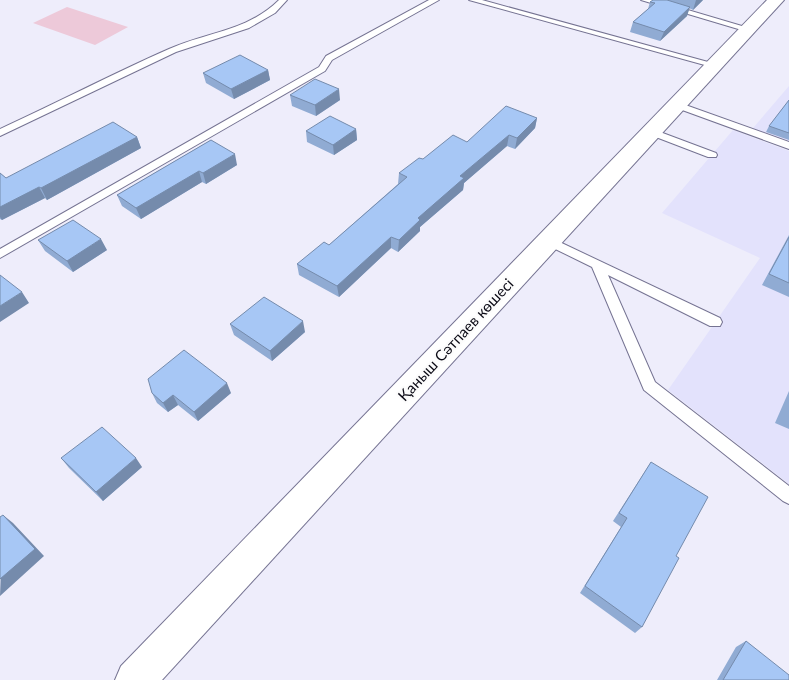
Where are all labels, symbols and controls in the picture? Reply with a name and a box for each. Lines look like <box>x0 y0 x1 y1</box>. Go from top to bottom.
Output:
street label: Қаныш Сәтпаев көшесі <box>394 274 517 404</box>

